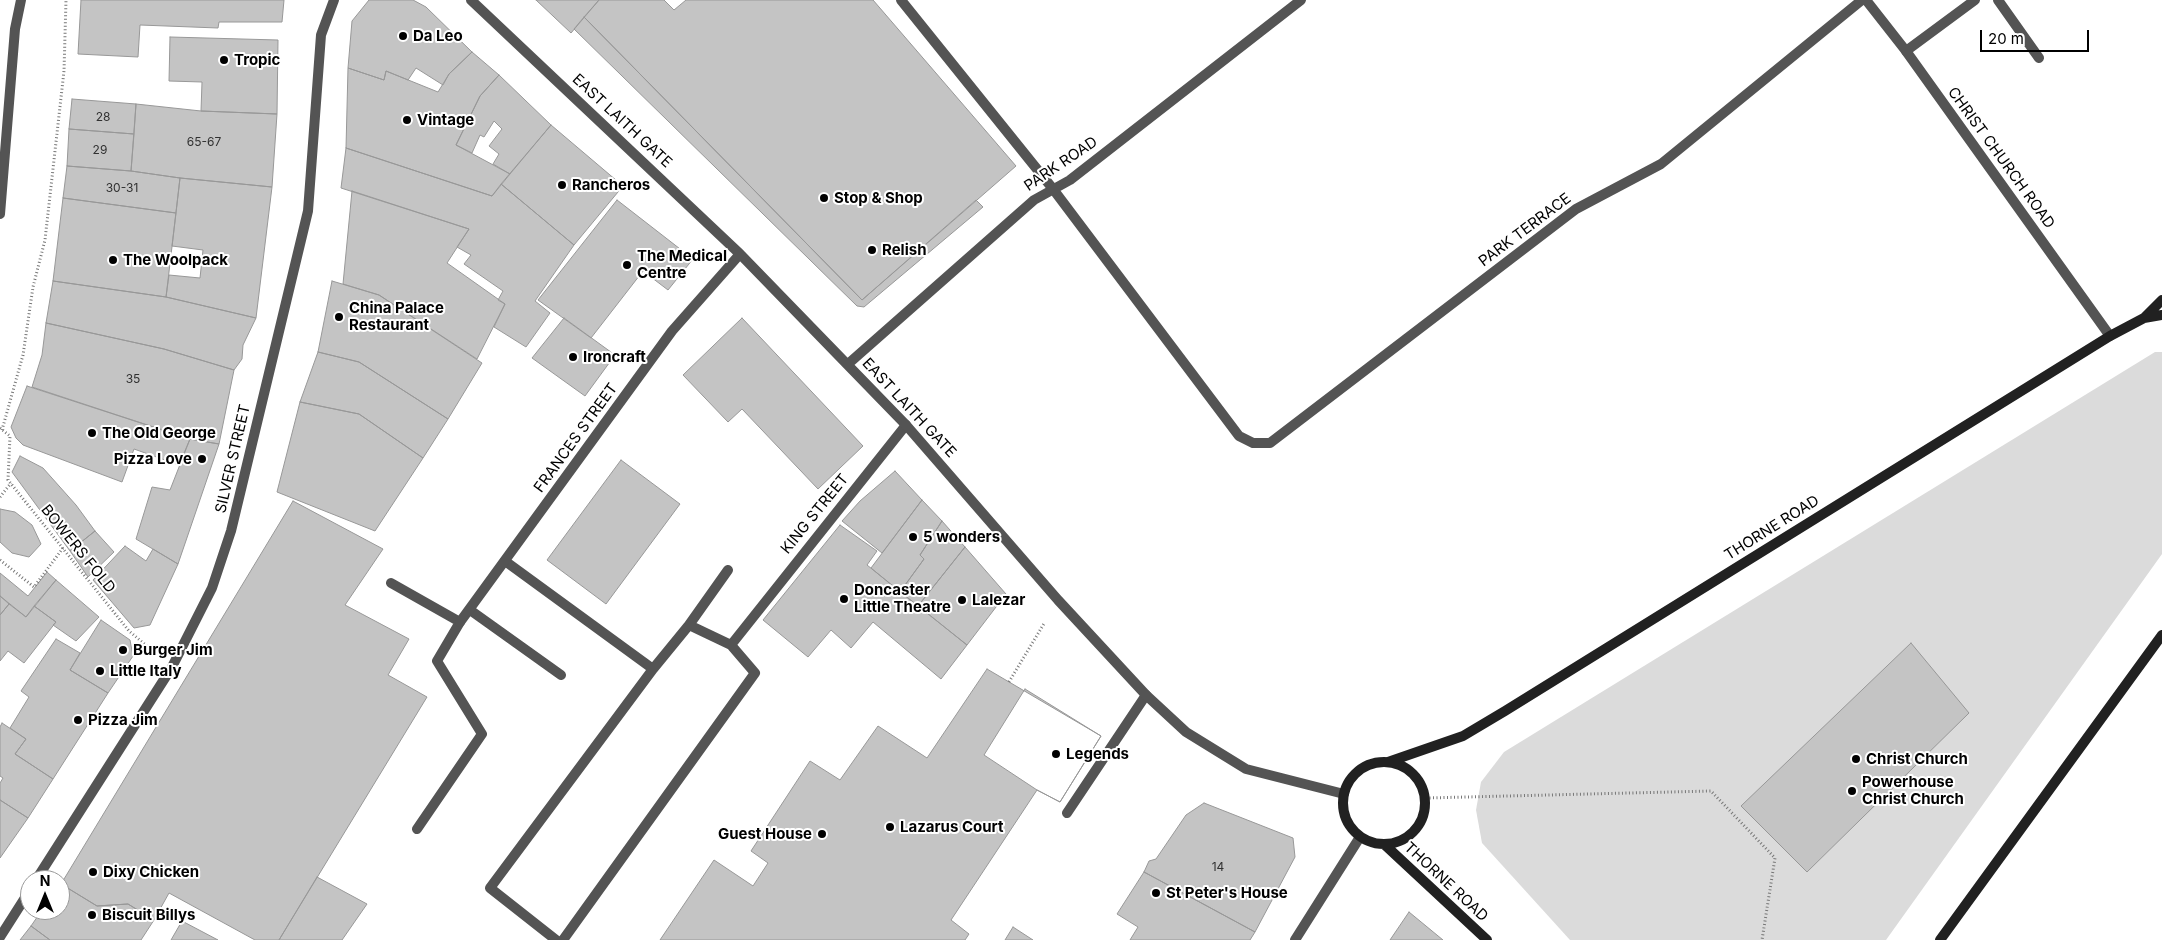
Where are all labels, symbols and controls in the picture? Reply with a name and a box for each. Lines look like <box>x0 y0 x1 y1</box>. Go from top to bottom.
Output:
scale bar <box>1982 20 2091 52</box>
place label: Da Leo <box>413 27 463 45</box>
text: 20 m <box>1988 29 2024 48</box>
marker: Da Leo <box>397 30 409 42</box>
place label: Tropic <box>234 51 280 69</box>
marker: Tropic <box>218 54 230 66</box>
street label: EAST LAITH GATE <box>569 70 675 172</box>
street label: CHRIST CHURCH ROAD <box>1944 84 2058 232</box>
house number: 28 <box>96 110 110 124</box>
place label: Vintage <box>417 111 474 129</box>
marker: Vintage <box>401 114 413 126</box>
street label: PARK ROAD <box>1021 133 1101 195</box>
house number: 65-67 <box>187 135 221 149</box>
house number: 29 <box>93 143 107 157</box>
place label: Rancheros <box>572 176 650 194</box>
marker: Rancheros <box>556 179 568 191</box>
house number: 30-31 <box>106 181 138 195</box>
place label: Stop & Shop <box>834 189 923 207</box>
street label: PARK TERRACE <box>1475 190 1575 270</box>
marker: Stop & Shop <box>818 192 830 204</box>
place label: Relish <box>882 241 926 259</box>
marker: Relish <box>866 244 878 256</box>
place label: The Medical Centre <box>637 247 727 282</box>
place label: The Woolpack <box>123 251 228 269</box>
marker: The Woolpack <box>107 254 119 266</box>
marker: The Medical Centre <box>621 259 633 271</box>
place label: China Palace Restaurant <box>349 299 444 334</box>
marker: China Palace Restaurant <box>333 311 345 323</box>
place label: Ironcraft <box>583 348 646 366</box>
marker: Ironcraft <box>567 351 579 363</box>
street label: EAST LAITH GATE <box>858 355 960 461</box>
house number: 35 <box>126 372 140 386</box>
street label: FRANCES STREET <box>530 380 622 496</box>
street label: SILVER STREET <box>212 403 254 515</box>
place label: The Old George <box>102 424 216 442</box>
marker: The Old George <box>86 427 98 439</box>
place label: Pizza Love <box>114 450 192 468</box>
marker: Pizza Love <box>196 453 208 465</box>
street label: KING STREET <box>777 470 853 558</box>
street label: THORNE ROAD <box>1721 492 1823 564</box>
street label: BOWERS FOLD <box>37 501 119 597</box>
place label: 5 wonders <box>923 528 1000 546</box>
marker: 5 wonders <box>907 531 919 543</box>
place label: Doncaster Little Theatre <box>854 581 951 616</box>
place label: Lalezar <box>972 591 1025 609</box>
marker: Doncaster Little Theatre <box>838 593 850 605</box>
marker: Lalezar <box>956 594 968 606</box>
place label: Burger Jim <box>133 641 213 659</box>
marker: Burger Jim <box>117 644 129 656</box>
place label: Little Italy <box>110 662 182 680</box>
marker: Little Italy <box>94 665 106 677</box>
place label: Pizza Jim <box>88 711 158 729</box>
marker: Pizza Jim <box>72 714 84 726</box>
place label: Legends <box>1066 745 1129 763</box>
marker: Legends <box>1050 748 1062 760</box>
place label: Christ Church <box>1866 750 1968 768</box>
marker: Christ Church <box>1850 753 1862 765</box>
place label: Powerhouse Christ Church <box>1862 773 1964 808</box>
marker: Powerhouse Christ Church <box>1846 785 1858 797</box>
place label: Lazarus Court <box>900 818 1003 836</box>
marker: Lazarus Court <box>884 821 896 833</box>
place label: Guest House <box>718 825 812 843</box>
marker: Guest House <box>816 828 828 840</box>
street label: THORNE ROAD <box>1400 838 1492 926</box>
house number: 14 <box>1212 860 1224 874</box>
place label: Dixy Chicken <box>103 863 199 881</box>
marker: Dixy Chicken <box>87 866 99 878</box>
north arrow <box>20 870 70 920</box>
text: N <box>40 872 50 889</box>
place label: St Peter's House <box>1166 884 1288 902</box>
marker: St Peter's House <box>1150 887 1162 899</box>
place label: Biscuit Billys <box>102 906 195 924</box>
marker: Biscuit Billys <box>86 909 98 921</box>

